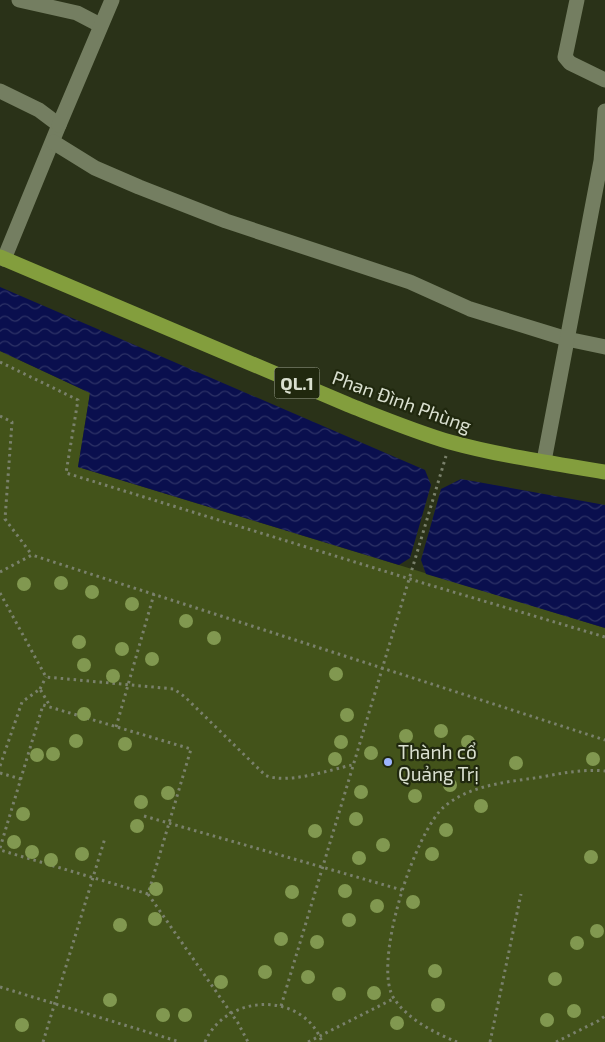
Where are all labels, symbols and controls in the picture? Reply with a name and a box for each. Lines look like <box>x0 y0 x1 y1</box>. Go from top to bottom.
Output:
street label: Phan Đình Phùng <box>329 365 475 437</box>
road number: QL.1 <box>274 368 320 398</box>
place label: Thành cổ Quảng Trị <box>398 740 479 785</box>
marker: Thành cổ Quảng Trị <box>382 756 394 768</box>

